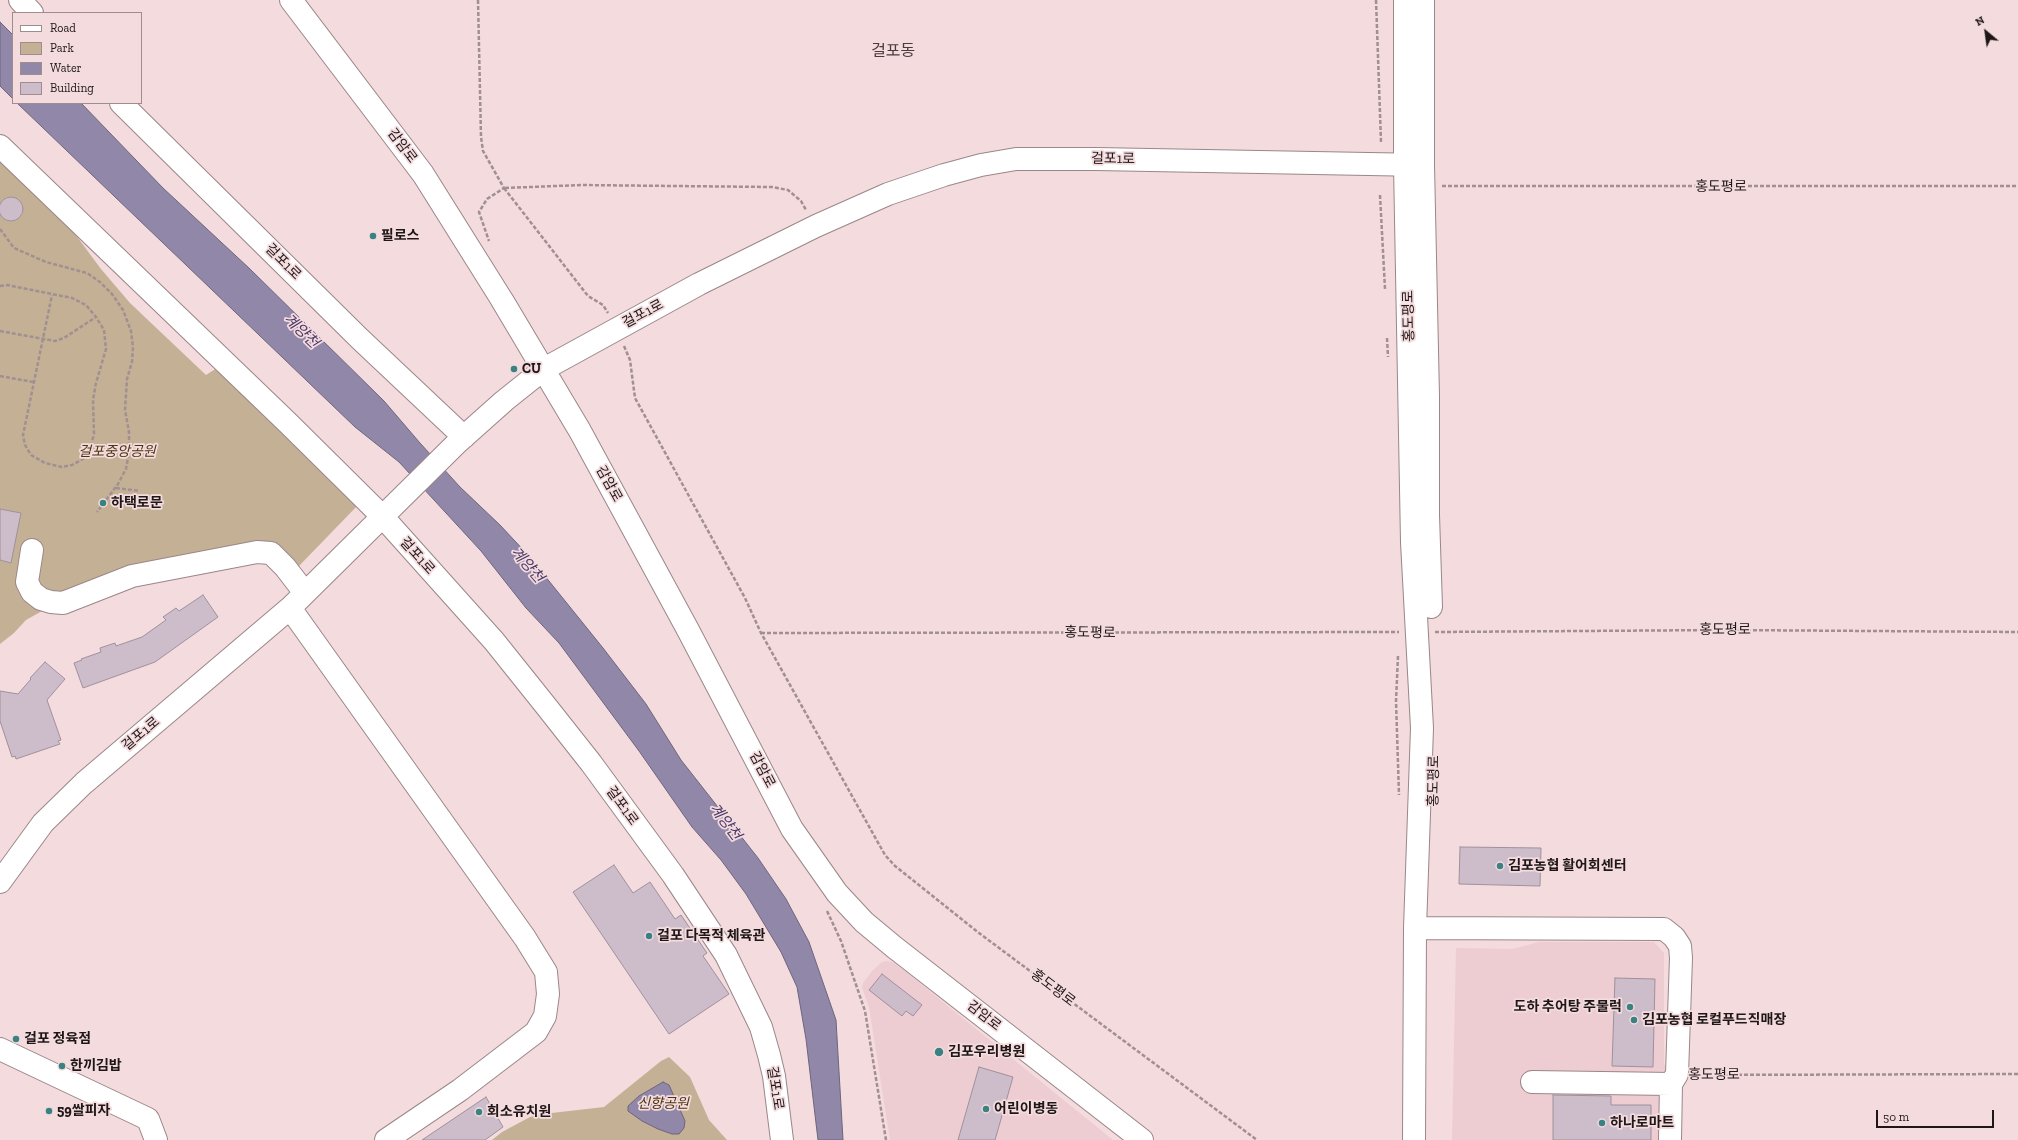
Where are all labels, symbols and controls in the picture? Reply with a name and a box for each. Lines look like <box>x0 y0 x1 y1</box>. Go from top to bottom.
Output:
legend <box>12 12 142 104</box>
north arrow <box>1966 12 2006 52</box>
text: N <box>1973 13 1987 29</box>
text: Road <box>50 21 76 35</box>
text: Park <box>50 41 74 55</box>
district label: 걸포동 <box>871 41 915 61</box>
text: Water <box>50 61 82 75</box>
text: Building <box>50 81 94 95</box>
street label: 감암로 <box>384 126 420 166</box>
street label: 걸포1로 <box>1091 150 1135 168</box>
street label: 홍도평로 <box>1695 179 1747 195</box>
place label: 필로스 <box>381 228 420 244</box>
marker: 필로스 <box>368 231 378 241</box>
street label: 걸포1로 <box>261 240 305 284</box>
street label: 홍도평로 <box>1400 290 1418 342</box>
street label: 걸포1로 <box>620 296 666 332</box>
water label: 계양천 <box>280 310 322 352</box>
place label: CU <box>522 361 541 377</box>
marker: CU <box>509 364 519 374</box>
park label: 걸포중앙공원 <box>78 444 156 460</box>
street label: 감암로 <box>592 463 626 505</box>
place label: 하택로문 <box>111 495 163 511</box>
marker: 하택로문 <box>98 498 108 508</box>
street label: 걸포1로 <box>396 534 438 578</box>
water label: 계양천 <box>507 543 547 587</box>
street label: 홍도평로 <box>1699 622 1751 638</box>
street label: 홍도평로 <box>1064 624 1116 642</box>
street label: 걸포1로 <box>119 713 163 755</box>
street label: 감암로 <box>746 749 778 791</box>
street label: 홍도평로 <box>1425 755 1443 807</box>
street label: 걸포1로 <box>602 783 642 829</box>
water label: 계양천 <box>705 800 745 844</box>
place label: 김포농협 활어회센터 <box>1508 858 1627 874</box>
marker: 김포농협 활어회센터 <box>1495 861 1505 871</box>
place label: 걸포 다목적 체육관 <box>657 928 765 944</box>
marker: 걸포 다목적 체육관 <box>644 931 654 941</box>
street label: 홍도평로 <box>1027 966 1079 1010</box>
street label: 감암로 <box>964 997 1004 1035</box>
place label: 도하 추어탕 주물럭 <box>1514 999 1622 1015</box>
marker: 도하 추어탕 주물럭 <box>1625 1002 1635 1012</box>
place label: 김포농협 로컬푸드직매장 <box>1642 1012 1786 1028</box>
marker: 김포농협 로컬푸드직매장 <box>1629 1015 1639 1025</box>
place label: 걸포 정육점 <box>24 1031 91 1047</box>
marker: 걸포 정육점 <box>11 1034 21 1044</box>
place label: 김포우리병원 <box>948 1044 1025 1060</box>
marker: 김포우리병원 <box>933 1046 945 1058</box>
place label: 한끼김밥 <box>70 1058 122 1074</box>
marker: 한끼김밥 <box>57 1061 67 1071</box>
street label: 걸포1로 <box>763 1065 787 1111</box>
street label: 홍도평로 <box>1688 1067 1740 1083</box>
park label: 신향공원 <box>637 1096 689 1112</box>
place label: 어린이병동 <box>994 1101 1058 1117</box>
scale bar <box>1878 1102 1996 1128</box>
place label: 59쌀피자 <box>57 1103 110 1119</box>
place label: 회소유치원 <box>487 1104 551 1120</box>
marker: 어린이병동 <box>981 1104 991 1114</box>
marker: 59쌀피자 <box>44 1106 54 1116</box>
marker: 회소유치원 <box>474 1107 484 1117</box>
text: 50 m <box>1883 1110 1909 1124</box>
place label: 하나로마트 <box>1610 1115 1674 1131</box>
marker: 하나로마트 <box>1597 1118 1607 1128</box>

